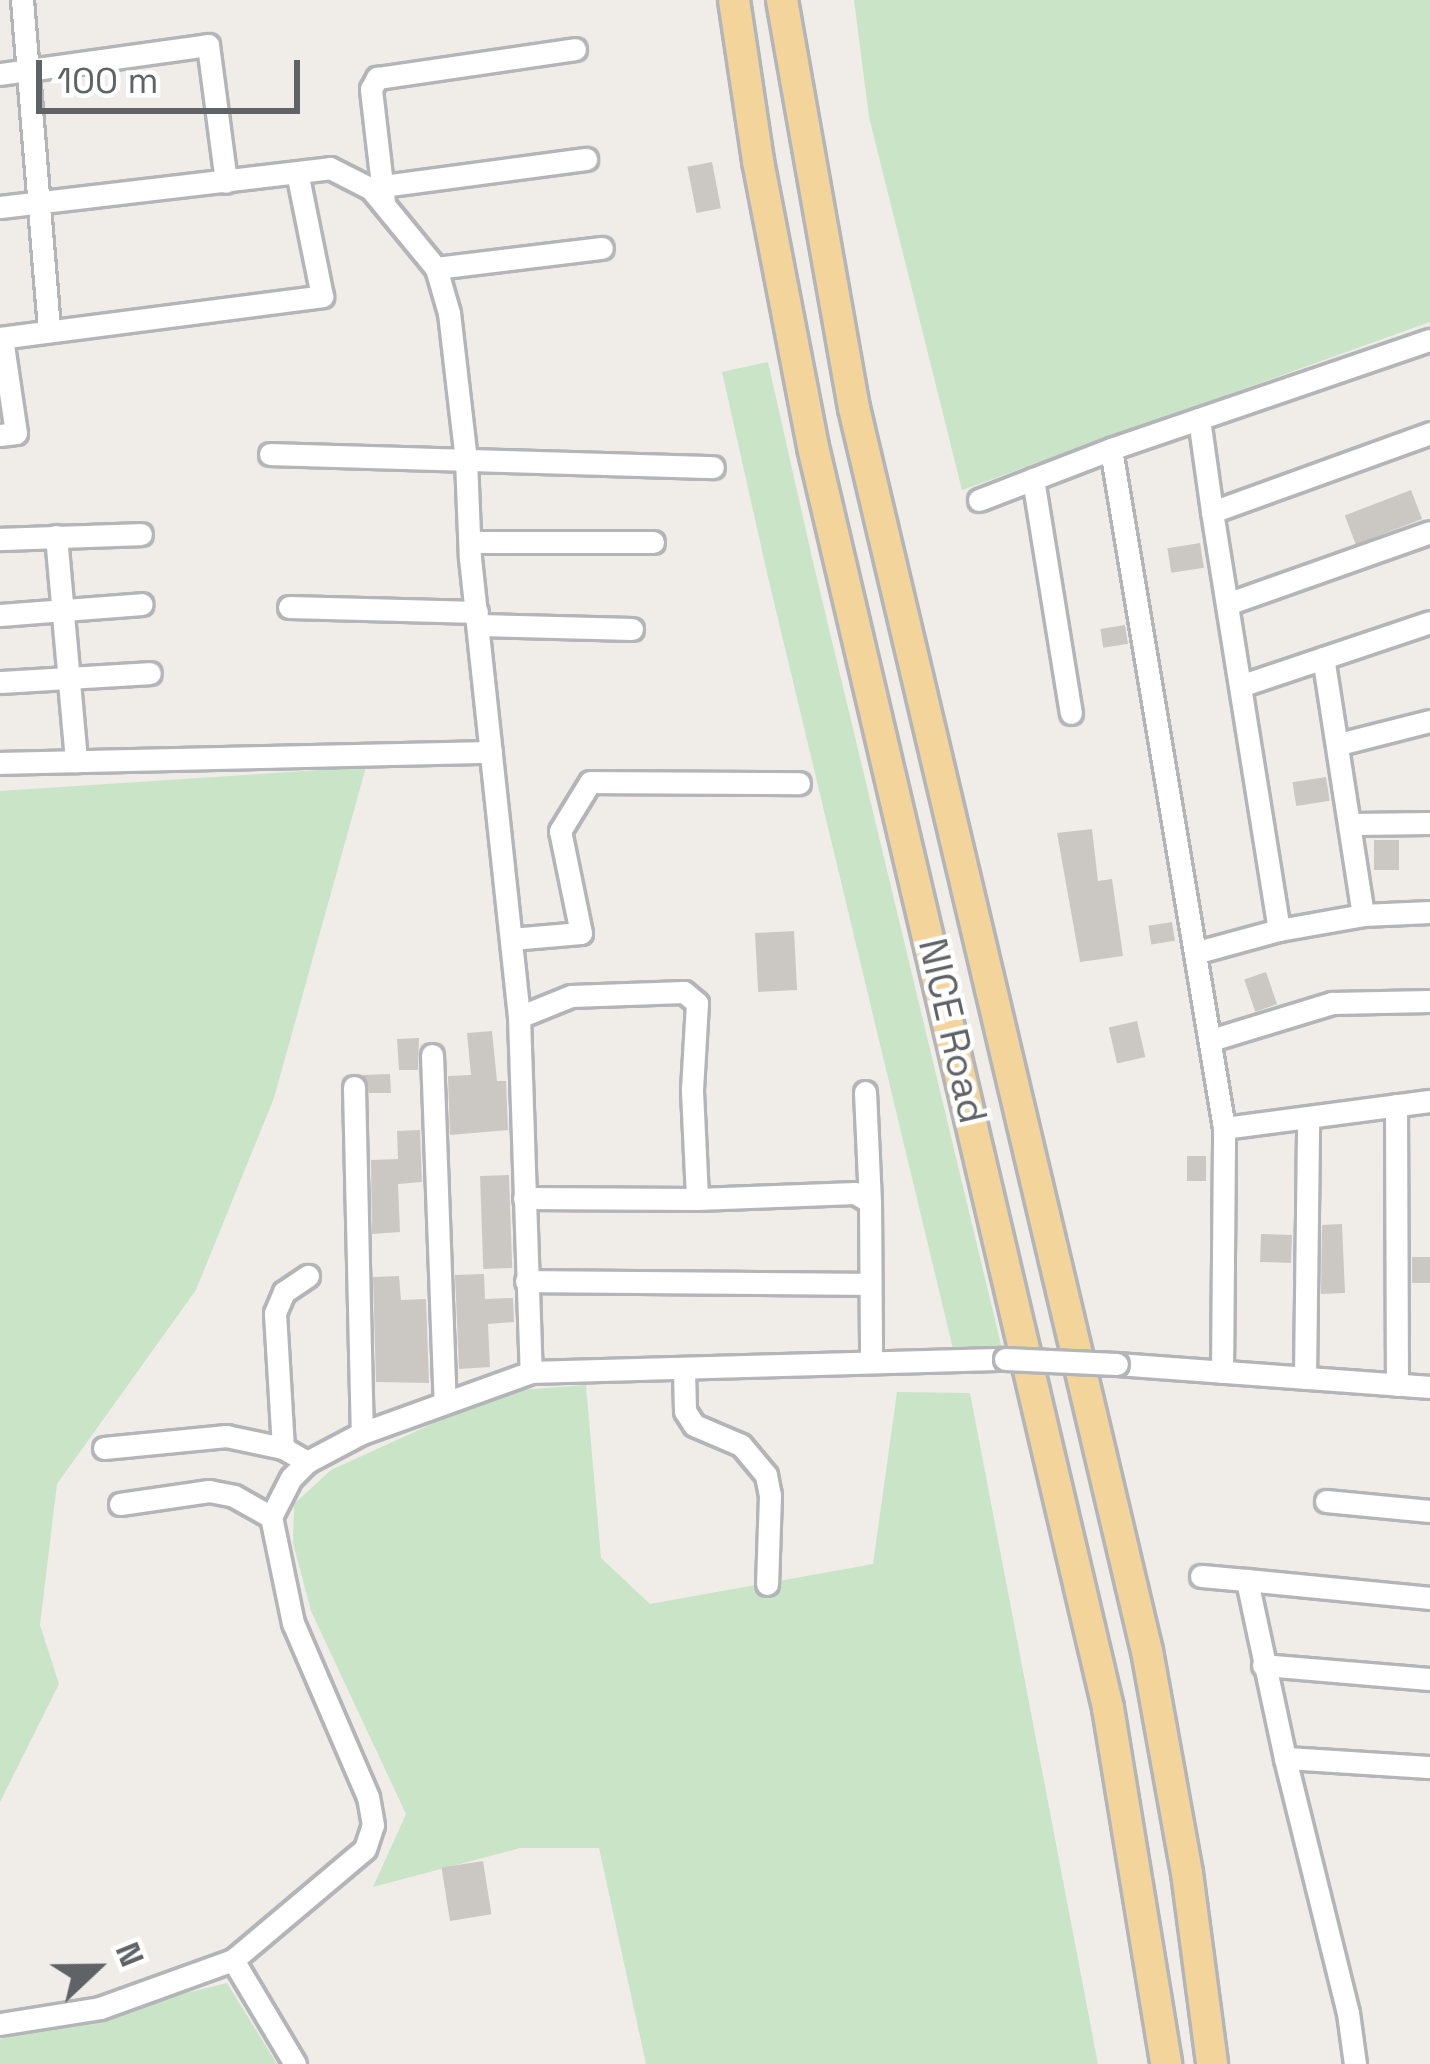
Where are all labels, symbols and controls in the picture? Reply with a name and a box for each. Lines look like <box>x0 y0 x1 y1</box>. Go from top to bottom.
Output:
scale bar <box>42 36 306 110</box>
text: 100 m <box>57 58 158 104</box>
street label: NICE Road <box>908 934 996 1128</box>
north arrow <box>36 1908 156 2028</box>
text: N <box>106 1936 153 1973</box>

